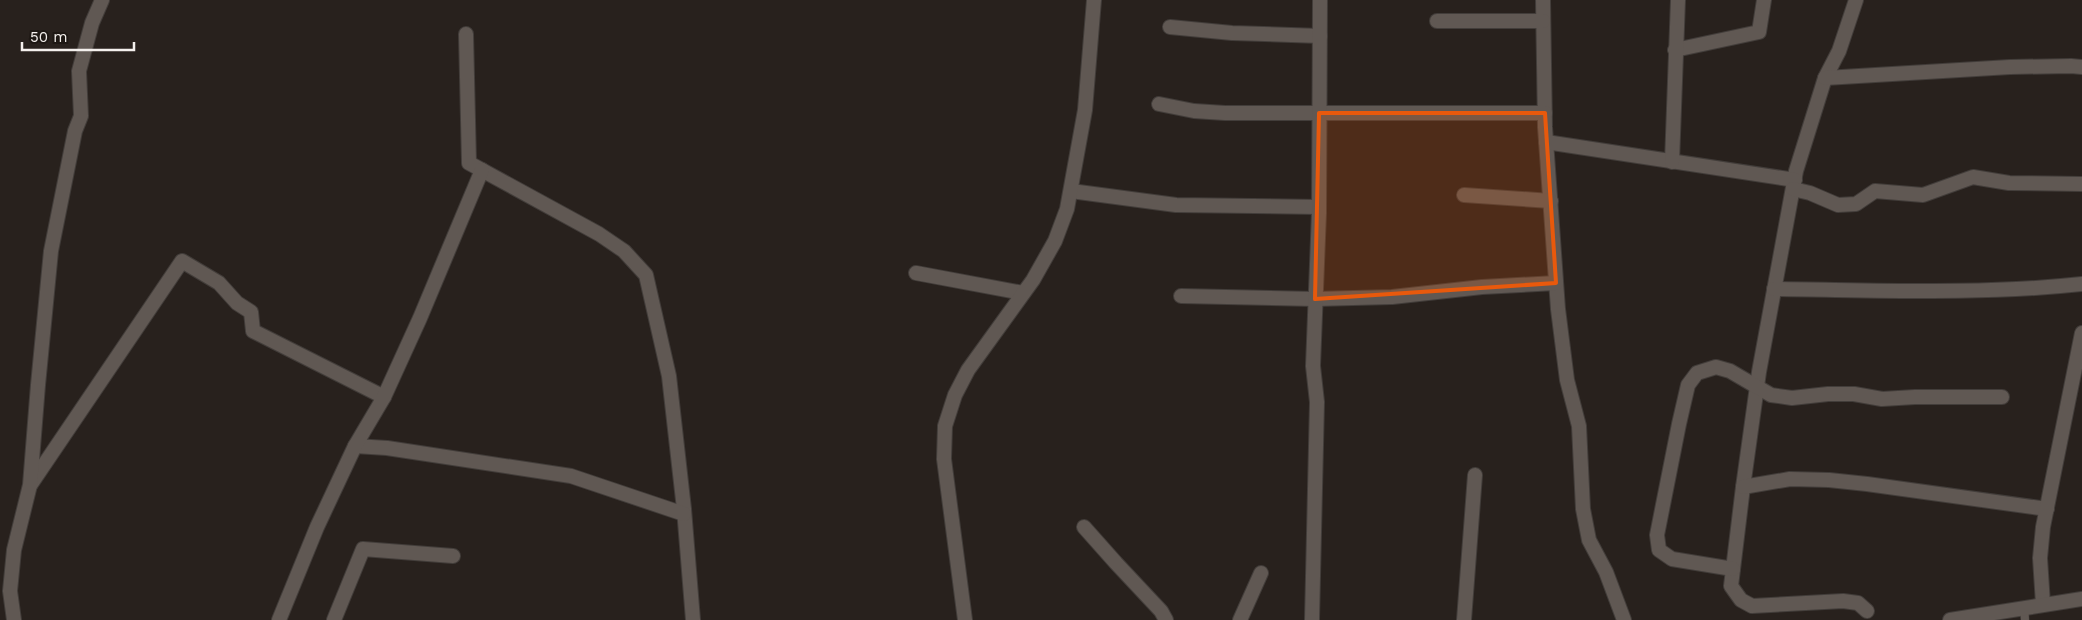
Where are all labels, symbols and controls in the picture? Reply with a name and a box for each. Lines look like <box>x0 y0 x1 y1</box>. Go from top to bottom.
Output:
scale bar <box>22 20 135 52</box>
text: 50 m <box>30 28 67 46</box>

